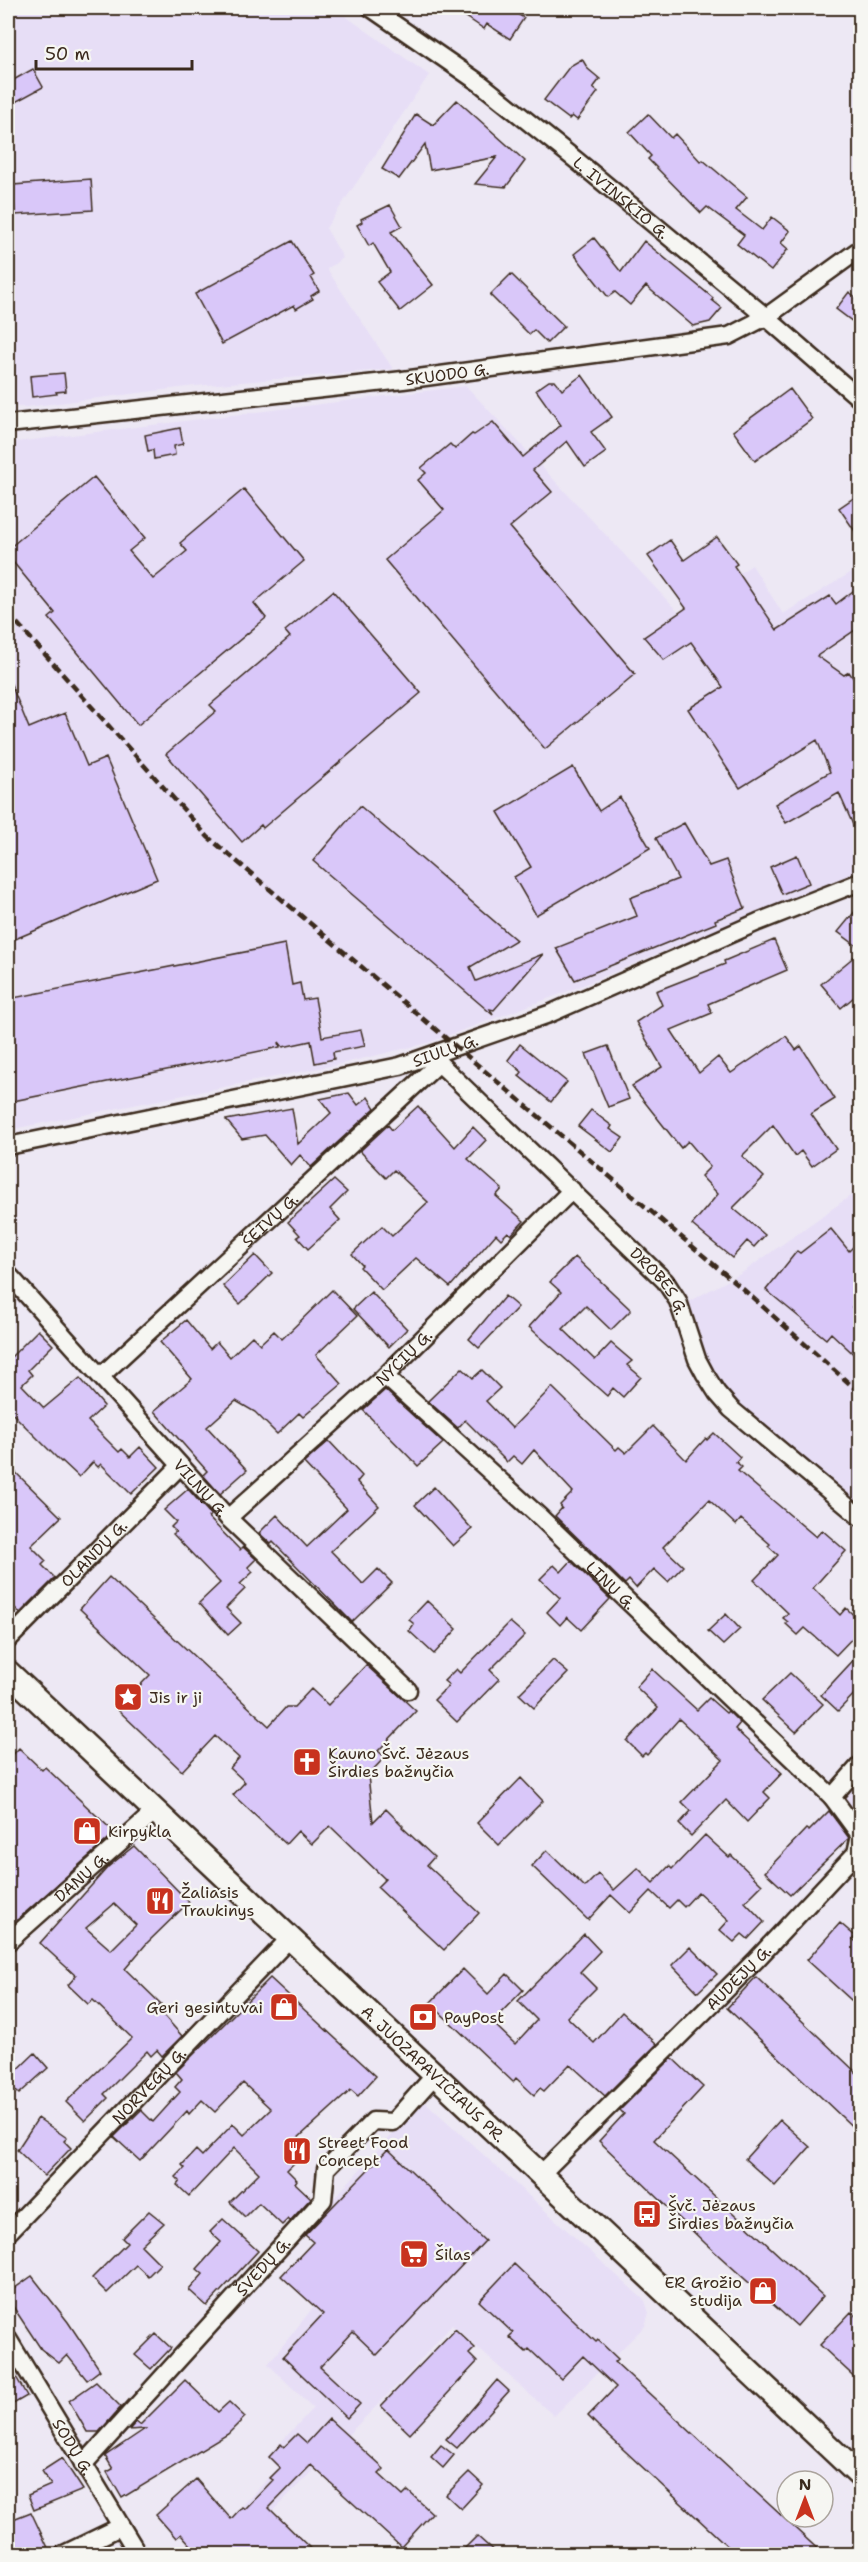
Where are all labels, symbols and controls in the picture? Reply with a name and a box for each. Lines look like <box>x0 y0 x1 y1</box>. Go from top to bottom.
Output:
scale bar <box>36 33 192 71</box>
text: 50 m <box>45 42 90 66</box>
street label: L. IVINSKIO G. <box>568 152 673 244</box>
street label: SKUODO G. <box>404 358 490 391</box>
street label: SIŪLŲ G. <box>410 1029 481 1072</box>
street label: ŠEIVŲ G. <box>237 1189 303 1252</box>
street label: DROBĖS G. <box>625 1243 692 1318</box>
street label: NYČIŲ G. <box>371 1325 437 1391</box>
street label: VILNŲ G. <box>169 1454 232 1522</box>
street label: OLANDŲ G. <box>56 1515 132 1592</box>
street label: LINŲ G. <box>581 1557 640 1614</box>
place icon: Jis ir ji <box>112 1681 144 1713</box>
place label: Jis ir ji <box>149 1687 202 1708</box>
place label: Kauno Švč. Jėzaus Širdies bažnyčia <box>328 1743 470 1782</box>
church icon: Kauno Švč. Jėzaus Širdies bažnyčia <box>291 1746 323 1778</box>
shop icon: Kirpykla <box>71 1815 103 1847</box>
place label: Kirpykla <box>108 1821 171 1842</box>
street label: DANŲ G. <box>50 1847 113 1907</box>
place label: Žaliasis Traukinys <box>181 1882 255 1921</box>
restaurant icon: Žaliasis Traukinys <box>144 1885 176 1917</box>
street label: AUDĖJŲ G. <box>701 1940 776 2015</box>
shop icon: Geri gesintuvai <box>268 1991 300 2023</box>
place label: Geri gesintuvai <box>147 1997 263 2018</box>
street label: A. JUOZAPAVIČIAUS PR. <box>357 2001 510 2147</box>
bank icon: PayPost <box>407 2001 439 2033</box>
place label: PayPost <box>444 2007 504 2028</box>
street label: NORVEGŲ G. <box>108 2043 191 2129</box>
place label: Street Food Concept <box>318 2132 408 2171</box>
restaurant icon: Street Food Concept <box>281 2135 313 2167</box>
place label: Švč. Jėzaus Širdies bažnyčia <box>668 2195 794 2234</box>
bus stop icon: Švč. Jėzaus Širdies bažnyčia <box>631 2198 663 2230</box>
street label: ŠVEDŲ G. <box>231 2233 295 2300</box>
supermarket icon: Šilas <box>398 2238 430 2270</box>
place label: Šilas <box>435 2244 471 2265</box>
place label: ER Grožio studija <box>664 2272 742 2311</box>
shop icon: ER Grožio studija <box>747 2275 779 2307</box>
street label: SODŲ G. <box>48 2415 98 2479</box>
north arrow <box>775 2469 835 2529</box>
text: N <box>799 2474 811 2495</box>

